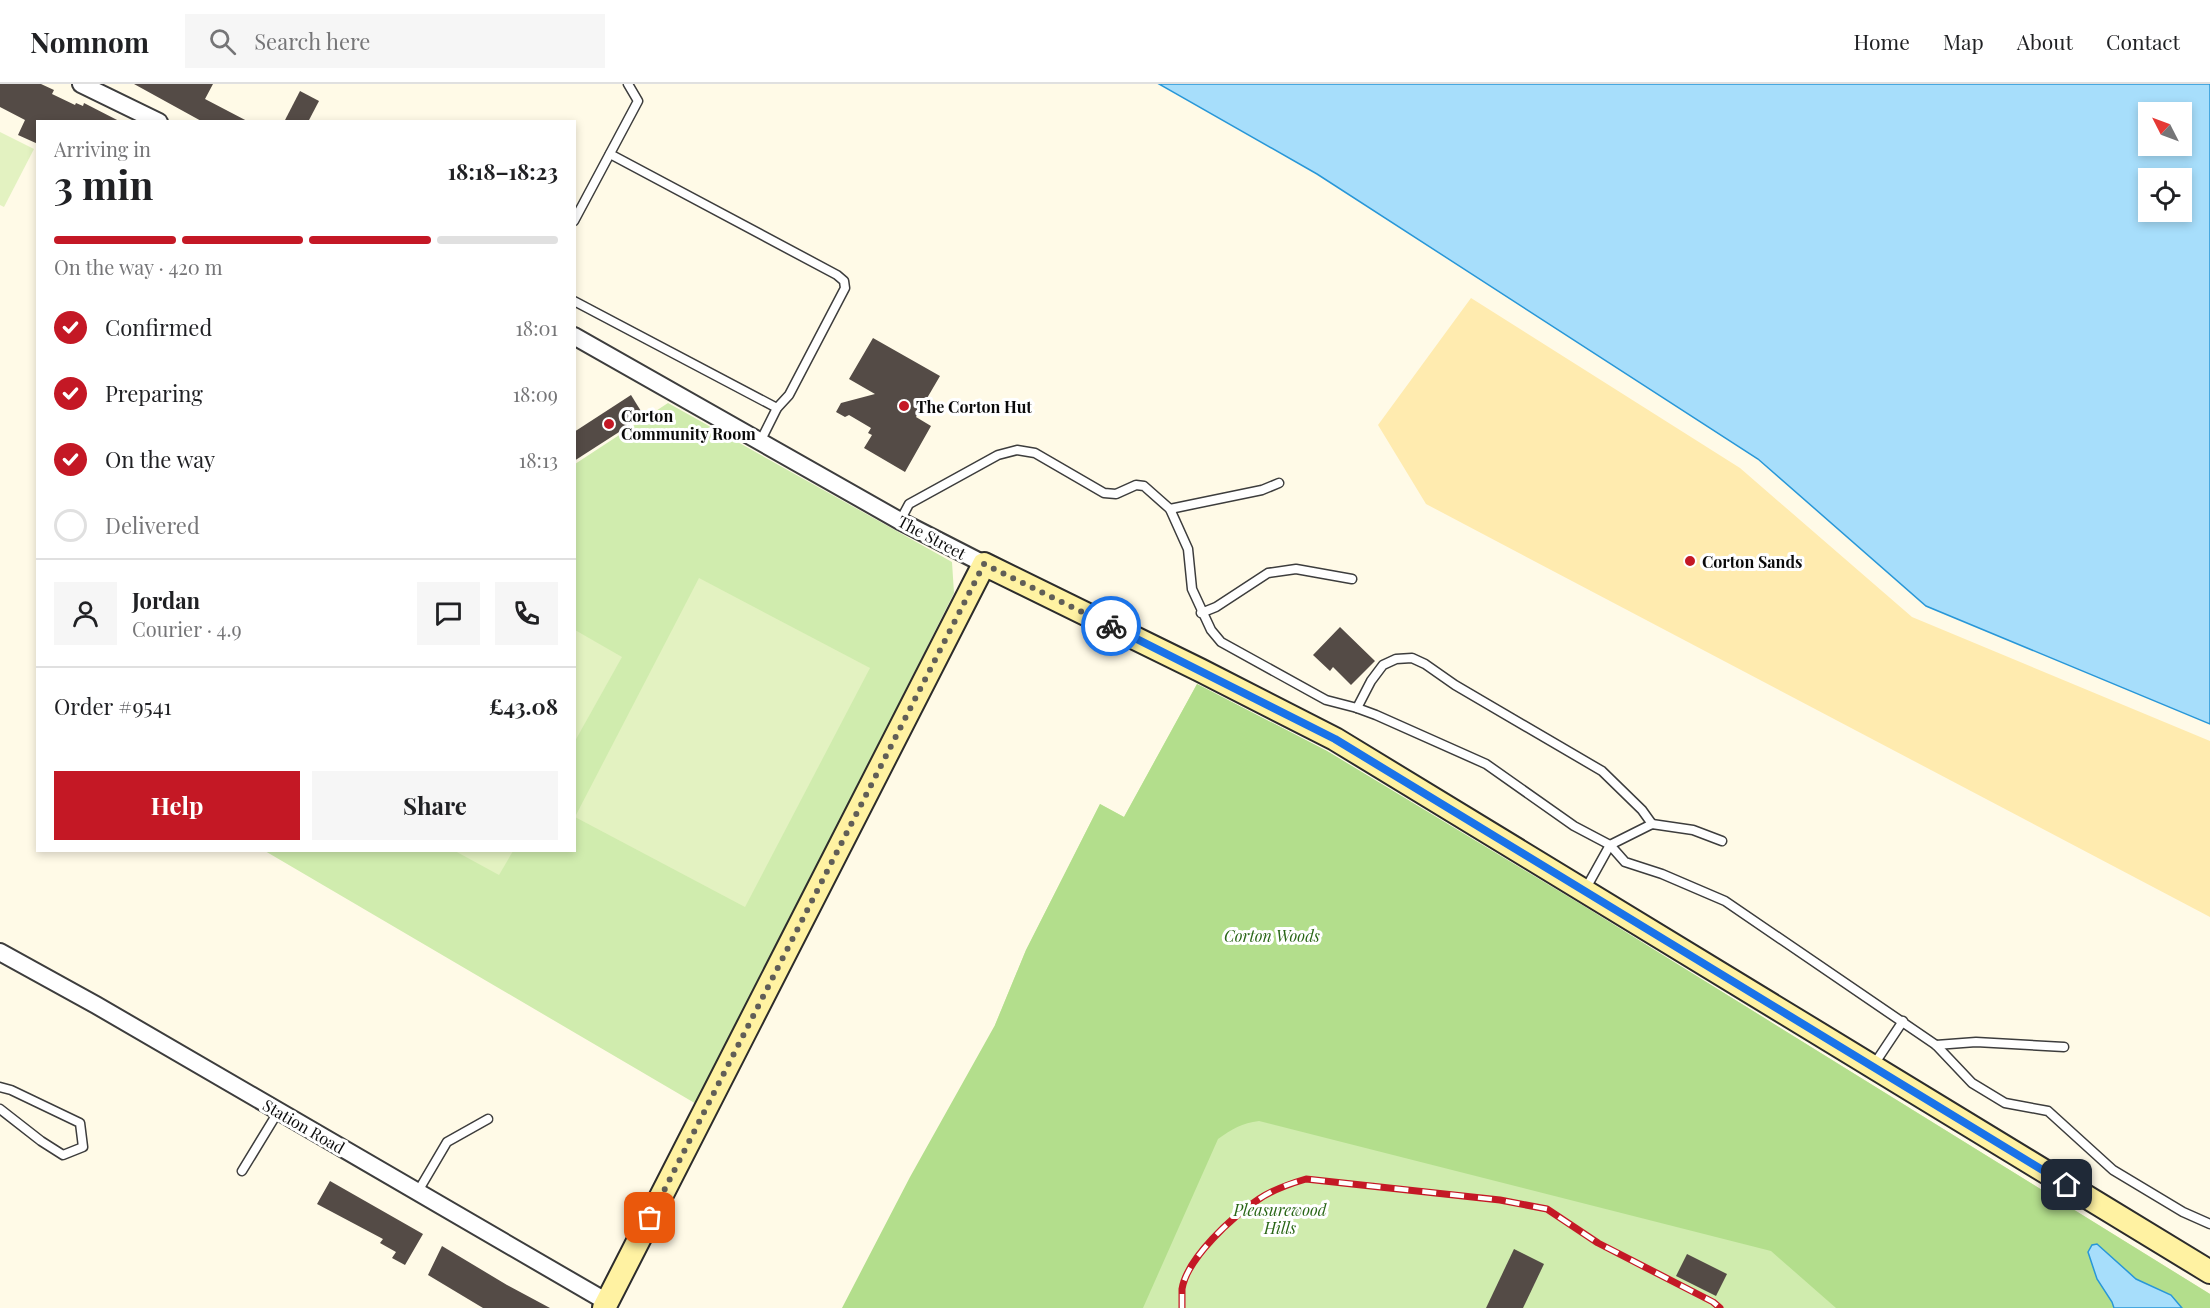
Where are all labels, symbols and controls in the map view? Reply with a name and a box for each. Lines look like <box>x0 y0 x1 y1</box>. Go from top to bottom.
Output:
search box <box>185 14 605 68</box>
text: Nomnom <box>30 23 149 60</box>
icon: search <box>206 25 239 58</box>
text: Search here <box>254 26 371 56</box>
text: Home <box>1854 27 1910 55</box>
text: Map <box>1943 27 1984 55</box>
text: About <box>2017 27 2073 55</box>
text: Contact <box>2106 27 2180 55</box>
north arrow <box>2138 102 2192 156</box>
map controls <box>2138 102 2192 222</box>
text: Arriving in <box>54 135 151 162</box>
text: 18:18–18:23 <box>448 156 558 186</box>
text: 3 min <box>54 158 153 210</box>
button: locate <box>2138 168 2192 222</box>
text: On the way · 420 m <box>54 253 223 280</box>
icon: check <box>54 311 87 344</box>
text: Confirmed <box>105 312 212 342</box>
text: 18:01 <box>515 314 558 341</box>
icon: check <box>54 377 87 410</box>
text: Preparing <box>105 378 203 408</box>
text: 18:09 <box>513 380 558 407</box>
place label: The Corton Hut <box>916 396 1032 417</box>
marker: The Corton Hut <box>897 399 911 413</box>
place label: Corton Community Room <box>621 405 756 444</box>
marker: Corton Community Room <box>602 417 616 431</box>
icon: check <box>54 443 87 476</box>
text: On the way <box>105 444 215 474</box>
text: 18:13 <box>519 446 558 473</box>
text: Delivered <box>105 510 200 540</box>
street label: The Street <box>894 510 970 564</box>
place label: Corton Sands <box>1702 551 1802 572</box>
marker: Corton Sands <box>1683 554 1697 568</box>
button: person <box>54 582 117 645</box>
button: chat <box>417 582 480 645</box>
button: phone <box>495 582 558 645</box>
text: Jordan <box>132 585 200 615</box>
courier <box>1081 596 1141 656</box>
icon: bike <box>1095 610 1128 643</box>
text: Courier · 4.9 <box>132 615 242 642</box>
text: Order #9541 <box>54 691 172 721</box>
text: £43.08 <box>489 691 558 721</box>
button: Help <box>54 771 300 840</box>
button: Share <box>312 771 558 840</box>
park label: Corton Woods <box>1224 925 1320 946</box>
street label: Station Road <box>259 1094 349 1158</box>
pin <box>2041 1159 2092 1210</box>
icon: home <box>2050 1168 2083 1201</box>
pin <box>624 1192 675 1243</box>
park label: Pleasurewood Hills <box>1233 1199 1328 1238</box>
icon: bag <box>633 1201 666 1234</box>

